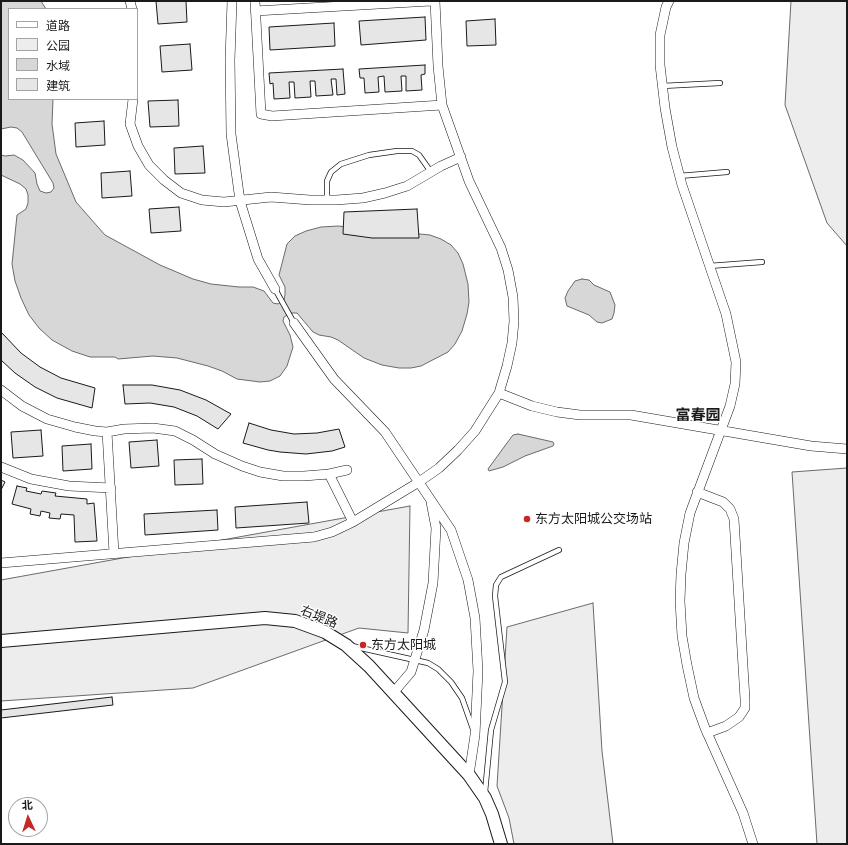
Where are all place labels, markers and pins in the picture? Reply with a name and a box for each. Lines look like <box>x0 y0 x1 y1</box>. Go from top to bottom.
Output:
place label: 东方太阳城公交场站 <box>535 511 652 527</box>
marker: 东方太阳城公交场站 <box>522 514 532 524</box>
place label: 东方太阳城 <box>371 637 436 653</box>
marker: 东方太阳城 <box>358 640 368 650</box>

